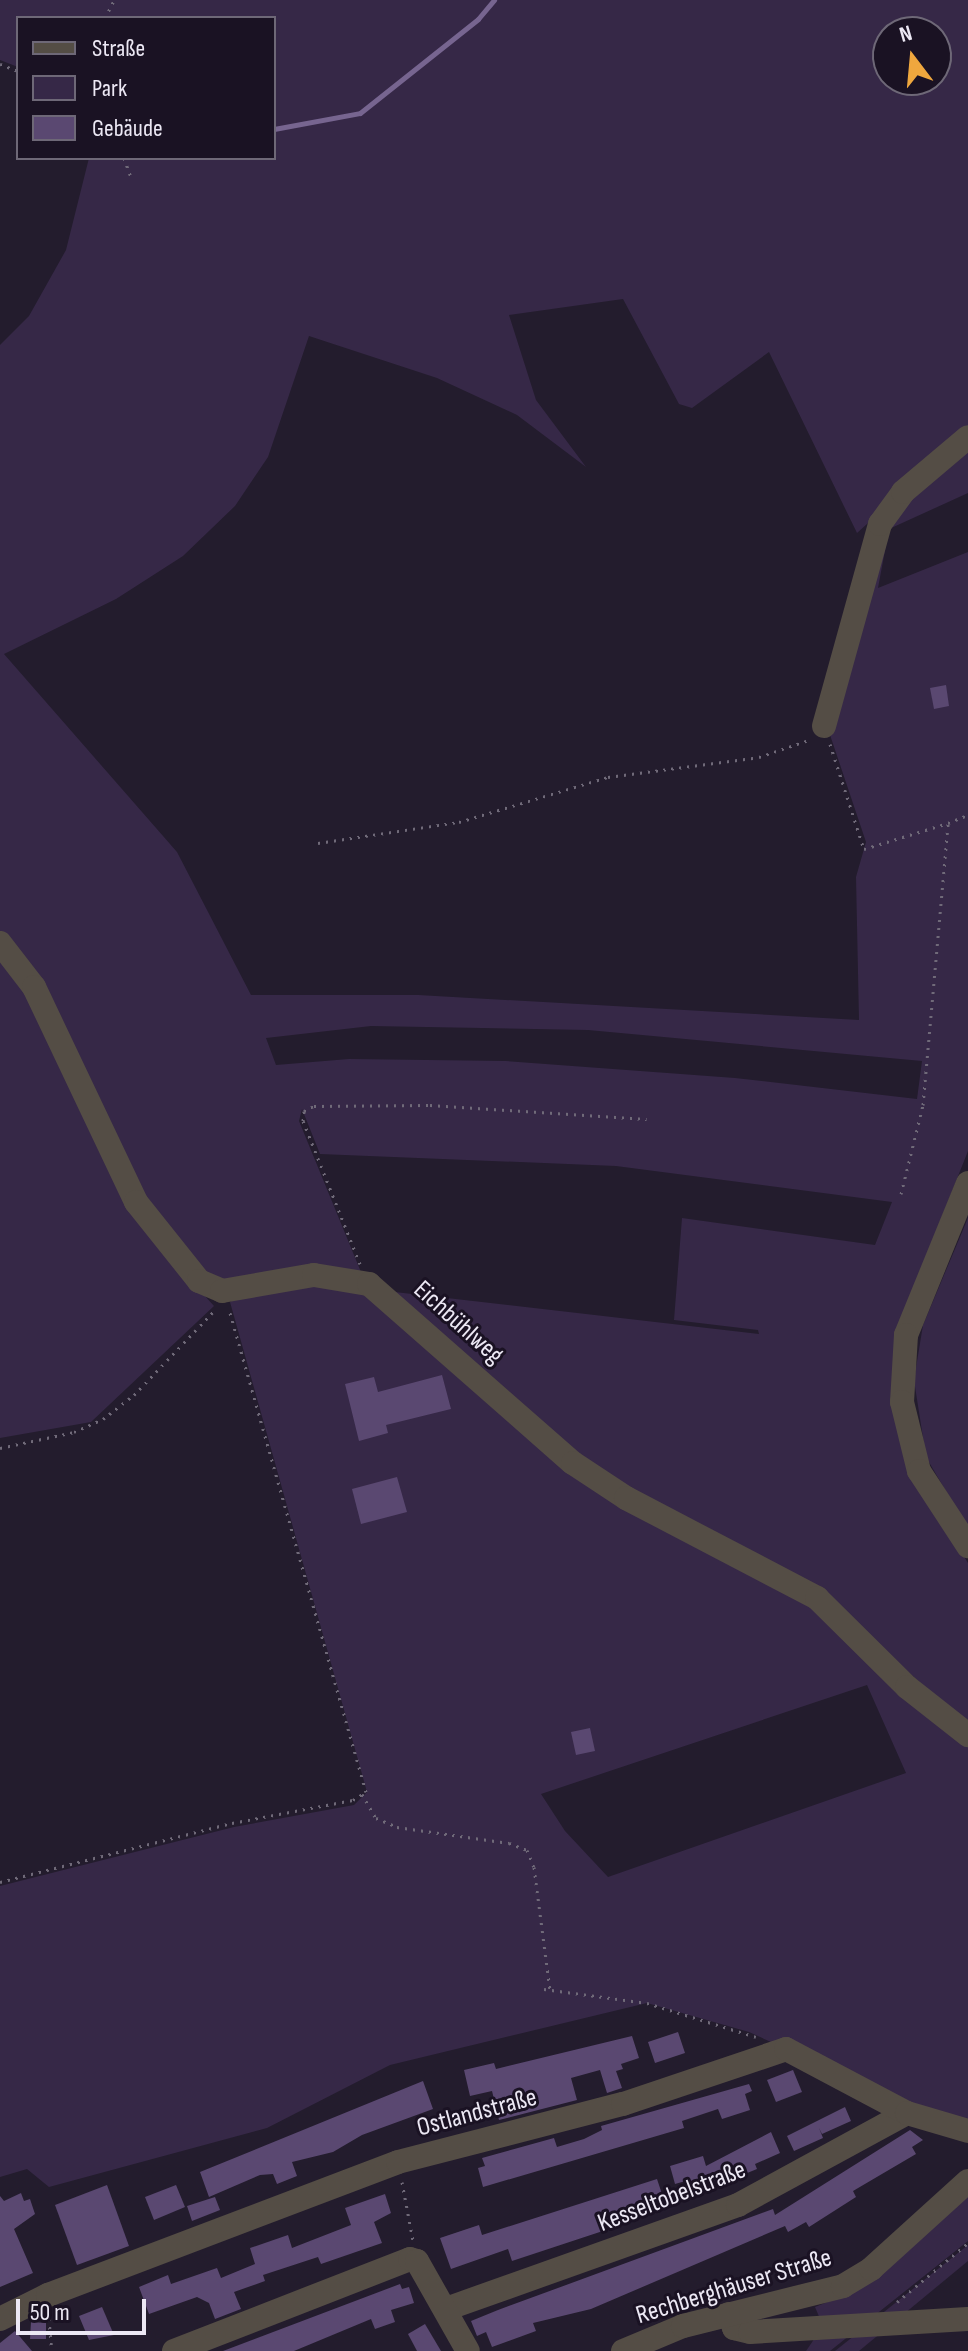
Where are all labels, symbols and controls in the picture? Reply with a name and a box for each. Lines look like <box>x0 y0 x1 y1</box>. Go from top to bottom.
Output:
legend <box>16 16 276 160</box>
north arrow <box>872 16 952 96</box>
text: N <box>896 20 915 49</box>
text: Straße <box>92 34 145 63</box>
text: Park <box>92 74 127 103</box>
text: Gebäude <box>92 114 163 143</box>
street label: Eichbühlweg <box>407 1275 509 1371</box>
street label: Ostlandstraße <box>414 2082 540 2144</box>
street label: Kesseltobelstraße <box>594 2155 750 2239</box>
street label: Rechberghäuser Straße <box>632 2242 836 2332</box>
scale bar <box>20 2283 150 2333</box>
text: 50 m <box>30 2298 70 2327</box>

